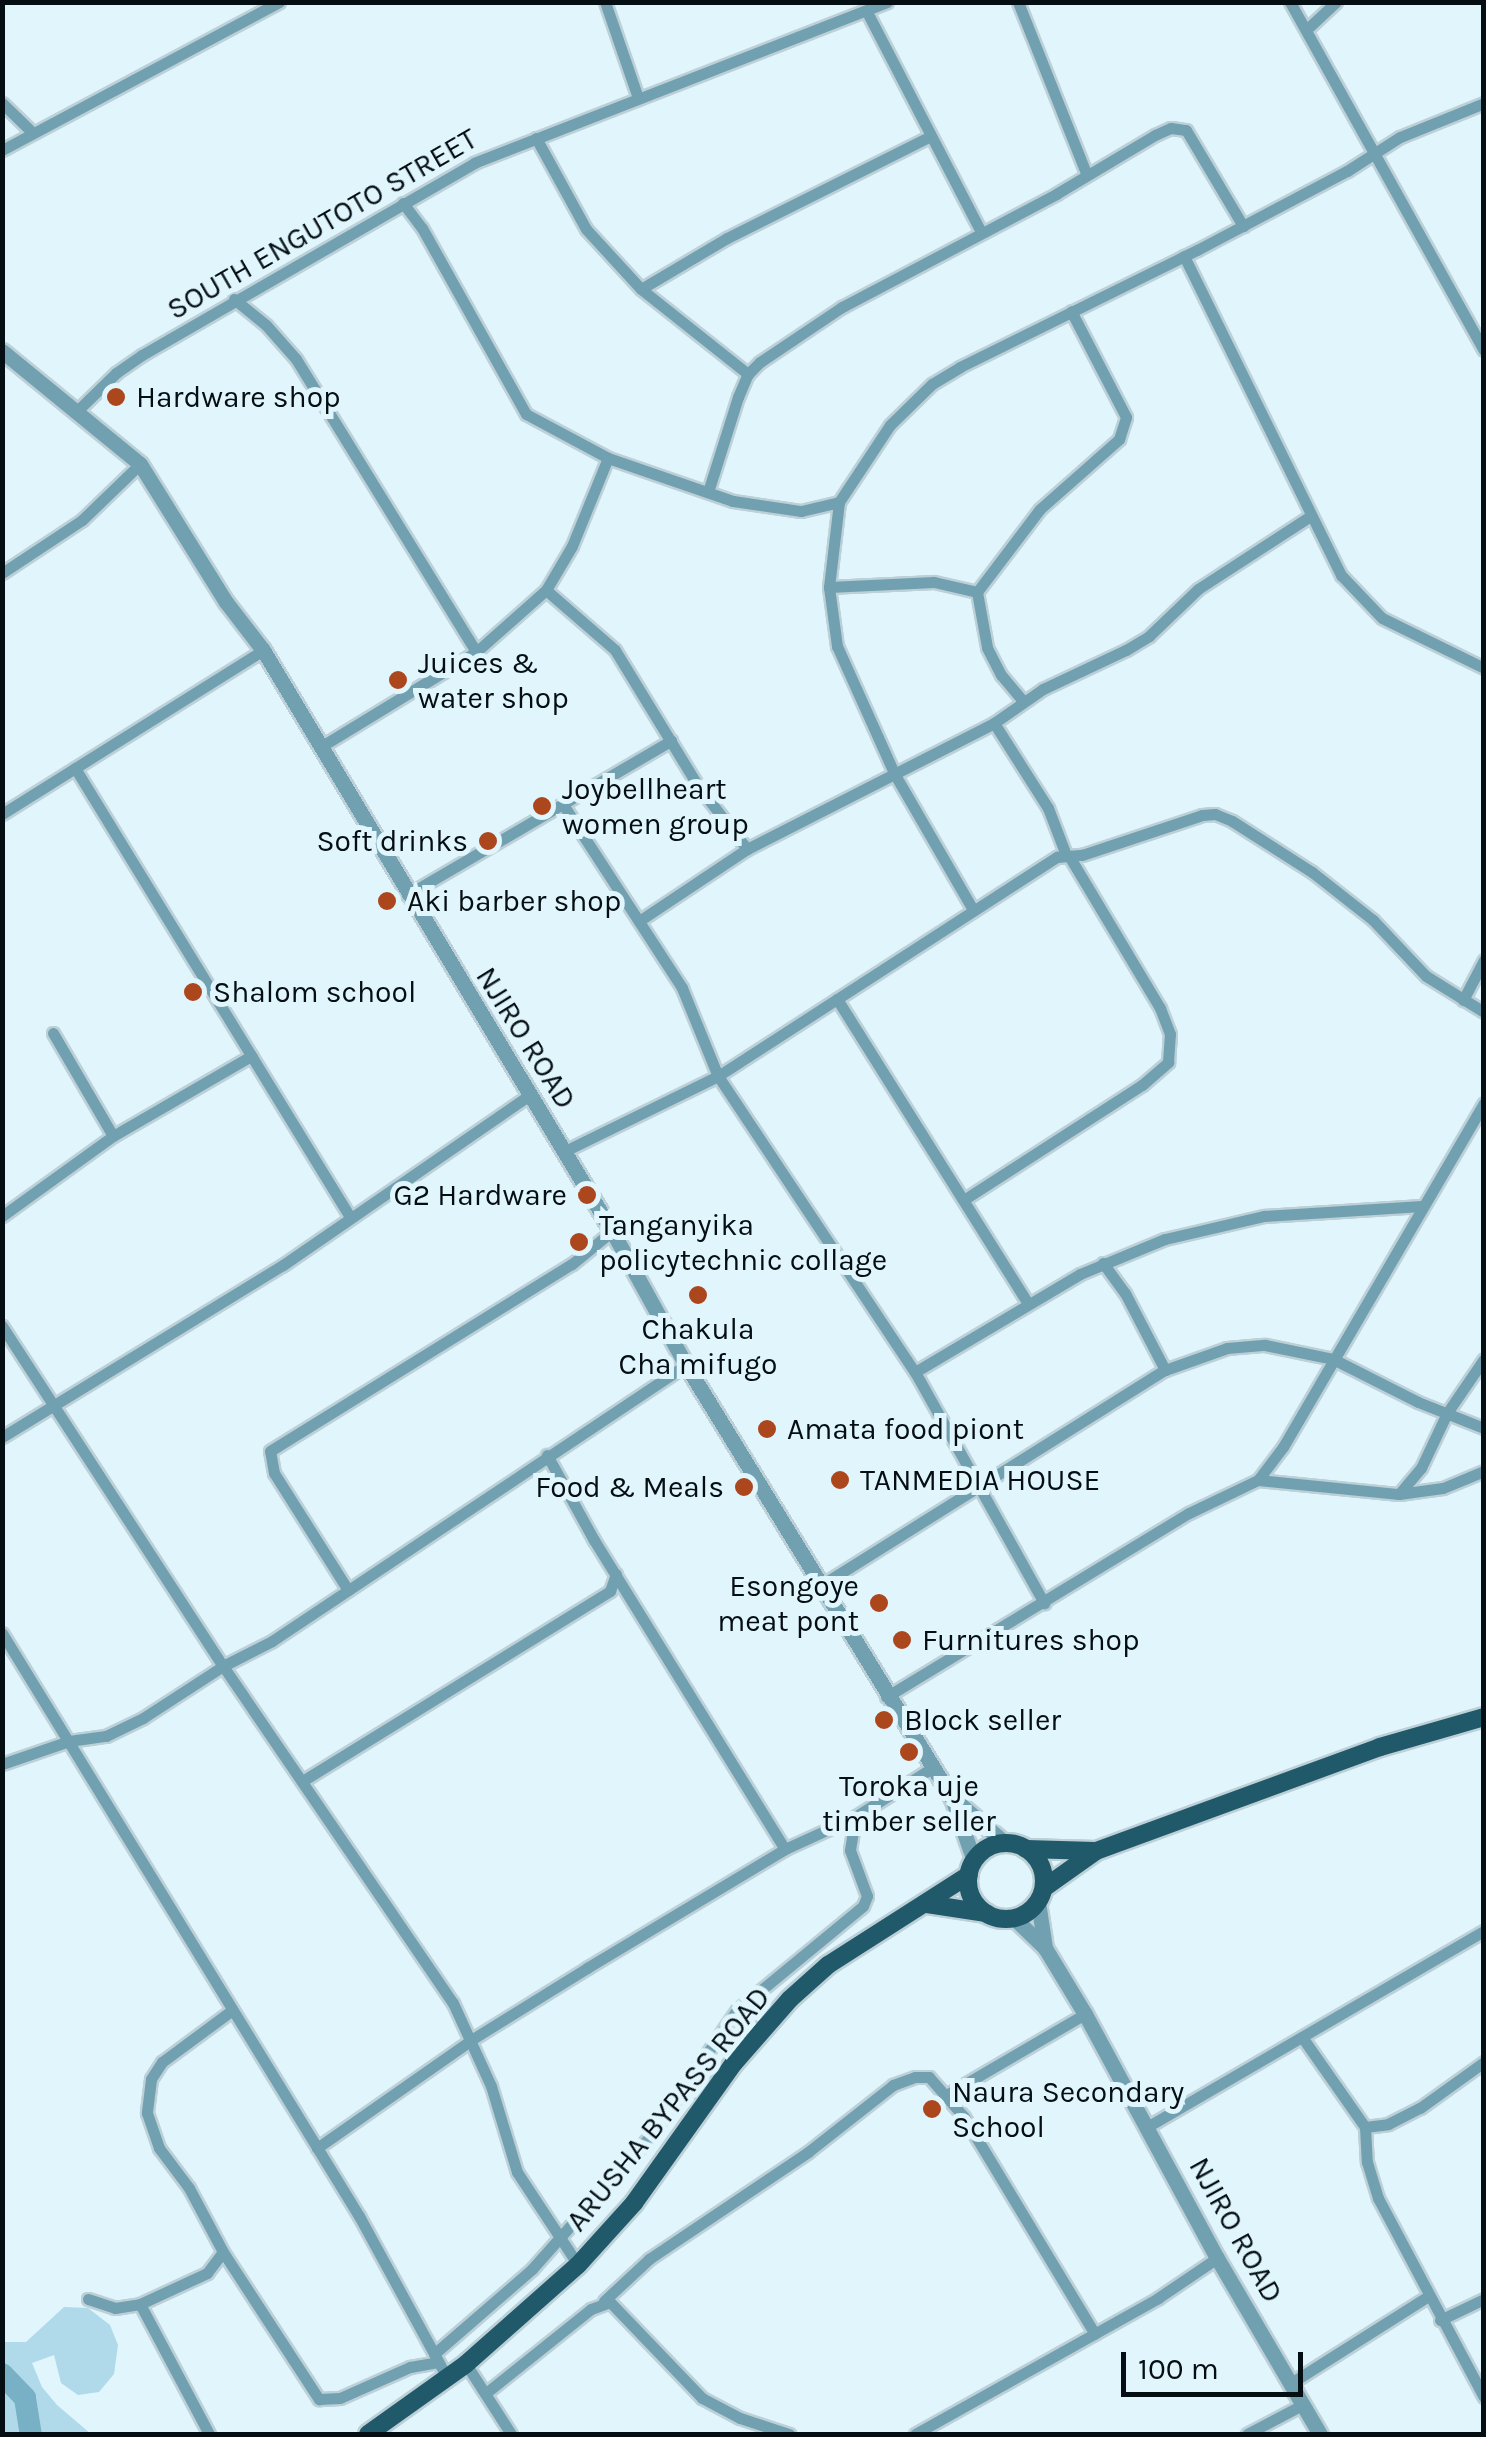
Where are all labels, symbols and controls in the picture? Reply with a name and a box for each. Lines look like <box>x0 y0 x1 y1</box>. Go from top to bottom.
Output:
street label: SOUTH ENGUTOTO STREET <box>161 120 483 328</box>
place label: Hardware shop <box>136 379 341 415</box>
marker: Hardware shop <box>105 386 127 408</box>
place label: Juices & water shop <box>418 645 569 716</box>
marker: Juices & water shop <box>387 669 409 691</box>
place label: Joybellheart women group <box>562 771 749 842</box>
marker: Joybellheart women group <box>531 795 553 817</box>
place label: Soft drinks <box>316 823 468 859</box>
marker: Soft drinks <box>477 830 499 852</box>
place label: Aki barber shop <box>407 883 621 919</box>
marker: Aki barber shop <box>376 890 398 912</box>
street label: NJIRO ROAD <box>468 960 584 1116</box>
place label: Shalom school <box>213 974 416 1010</box>
marker: Shalom school <box>182 981 204 1003</box>
place label: G2 Hardware <box>393 1177 567 1213</box>
marker: G2 Hardware <box>576 1184 598 1206</box>
place label: Tanganyika policytechnic collage <box>599 1207 887 1278</box>
marker: Tanganyika policytechnic collage <box>568 1231 590 1253</box>
marker: Chakula Cha mifugo <box>687 1284 709 1306</box>
place label: Chakula Cha mifugo <box>619 1311 777 1382</box>
place label: Amata food piont <box>787 1411 1024 1447</box>
marker: Amata food piont <box>756 1418 778 1440</box>
place label: TANMEDIA HOUSE <box>860 1462 1100 1498</box>
place label: Food & Meals <box>535 1469 724 1505</box>
marker: TANMEDIA HOUSE <box>829 1469 851 1491</box>
marker: Food & Meals <box>733 1476 755 1498</box>
place label: Esongoye meat pont <box>717 1568 859 1638</box>
marker: Esongoye meat pont <box>868 1592 890 1614</box>
place label: Furnitures shop <box>922 1622 1139 1658</box>
marker: Furnitures shop <box>891 1629 913 1651</box>
place label: Block seller <box>904 1702 1061 1738</box>
marker: Block seller <box>873 1709 895 1731</box>
marker: Toroka uje timber seller <box>898 1741 920 1763</box>
place label: Toroka uje timber seller <box>822 1768 996 1838</box>
street label: ARUSHA BYPASS ROAD <box>558 1980 778 2238</box>
place label: Naura Secondary School <box>952 2074 1184 2144</box>
marker: Naura Secondary School <box>921 2098 943 2120</box>
street label: NJIRO ROAD <box>1181 2151 1291 2309</box>
scale bar <box>1126 2332 1308 2394</box>
text: 100 m <box>1138 2351 1219 2387</box>

